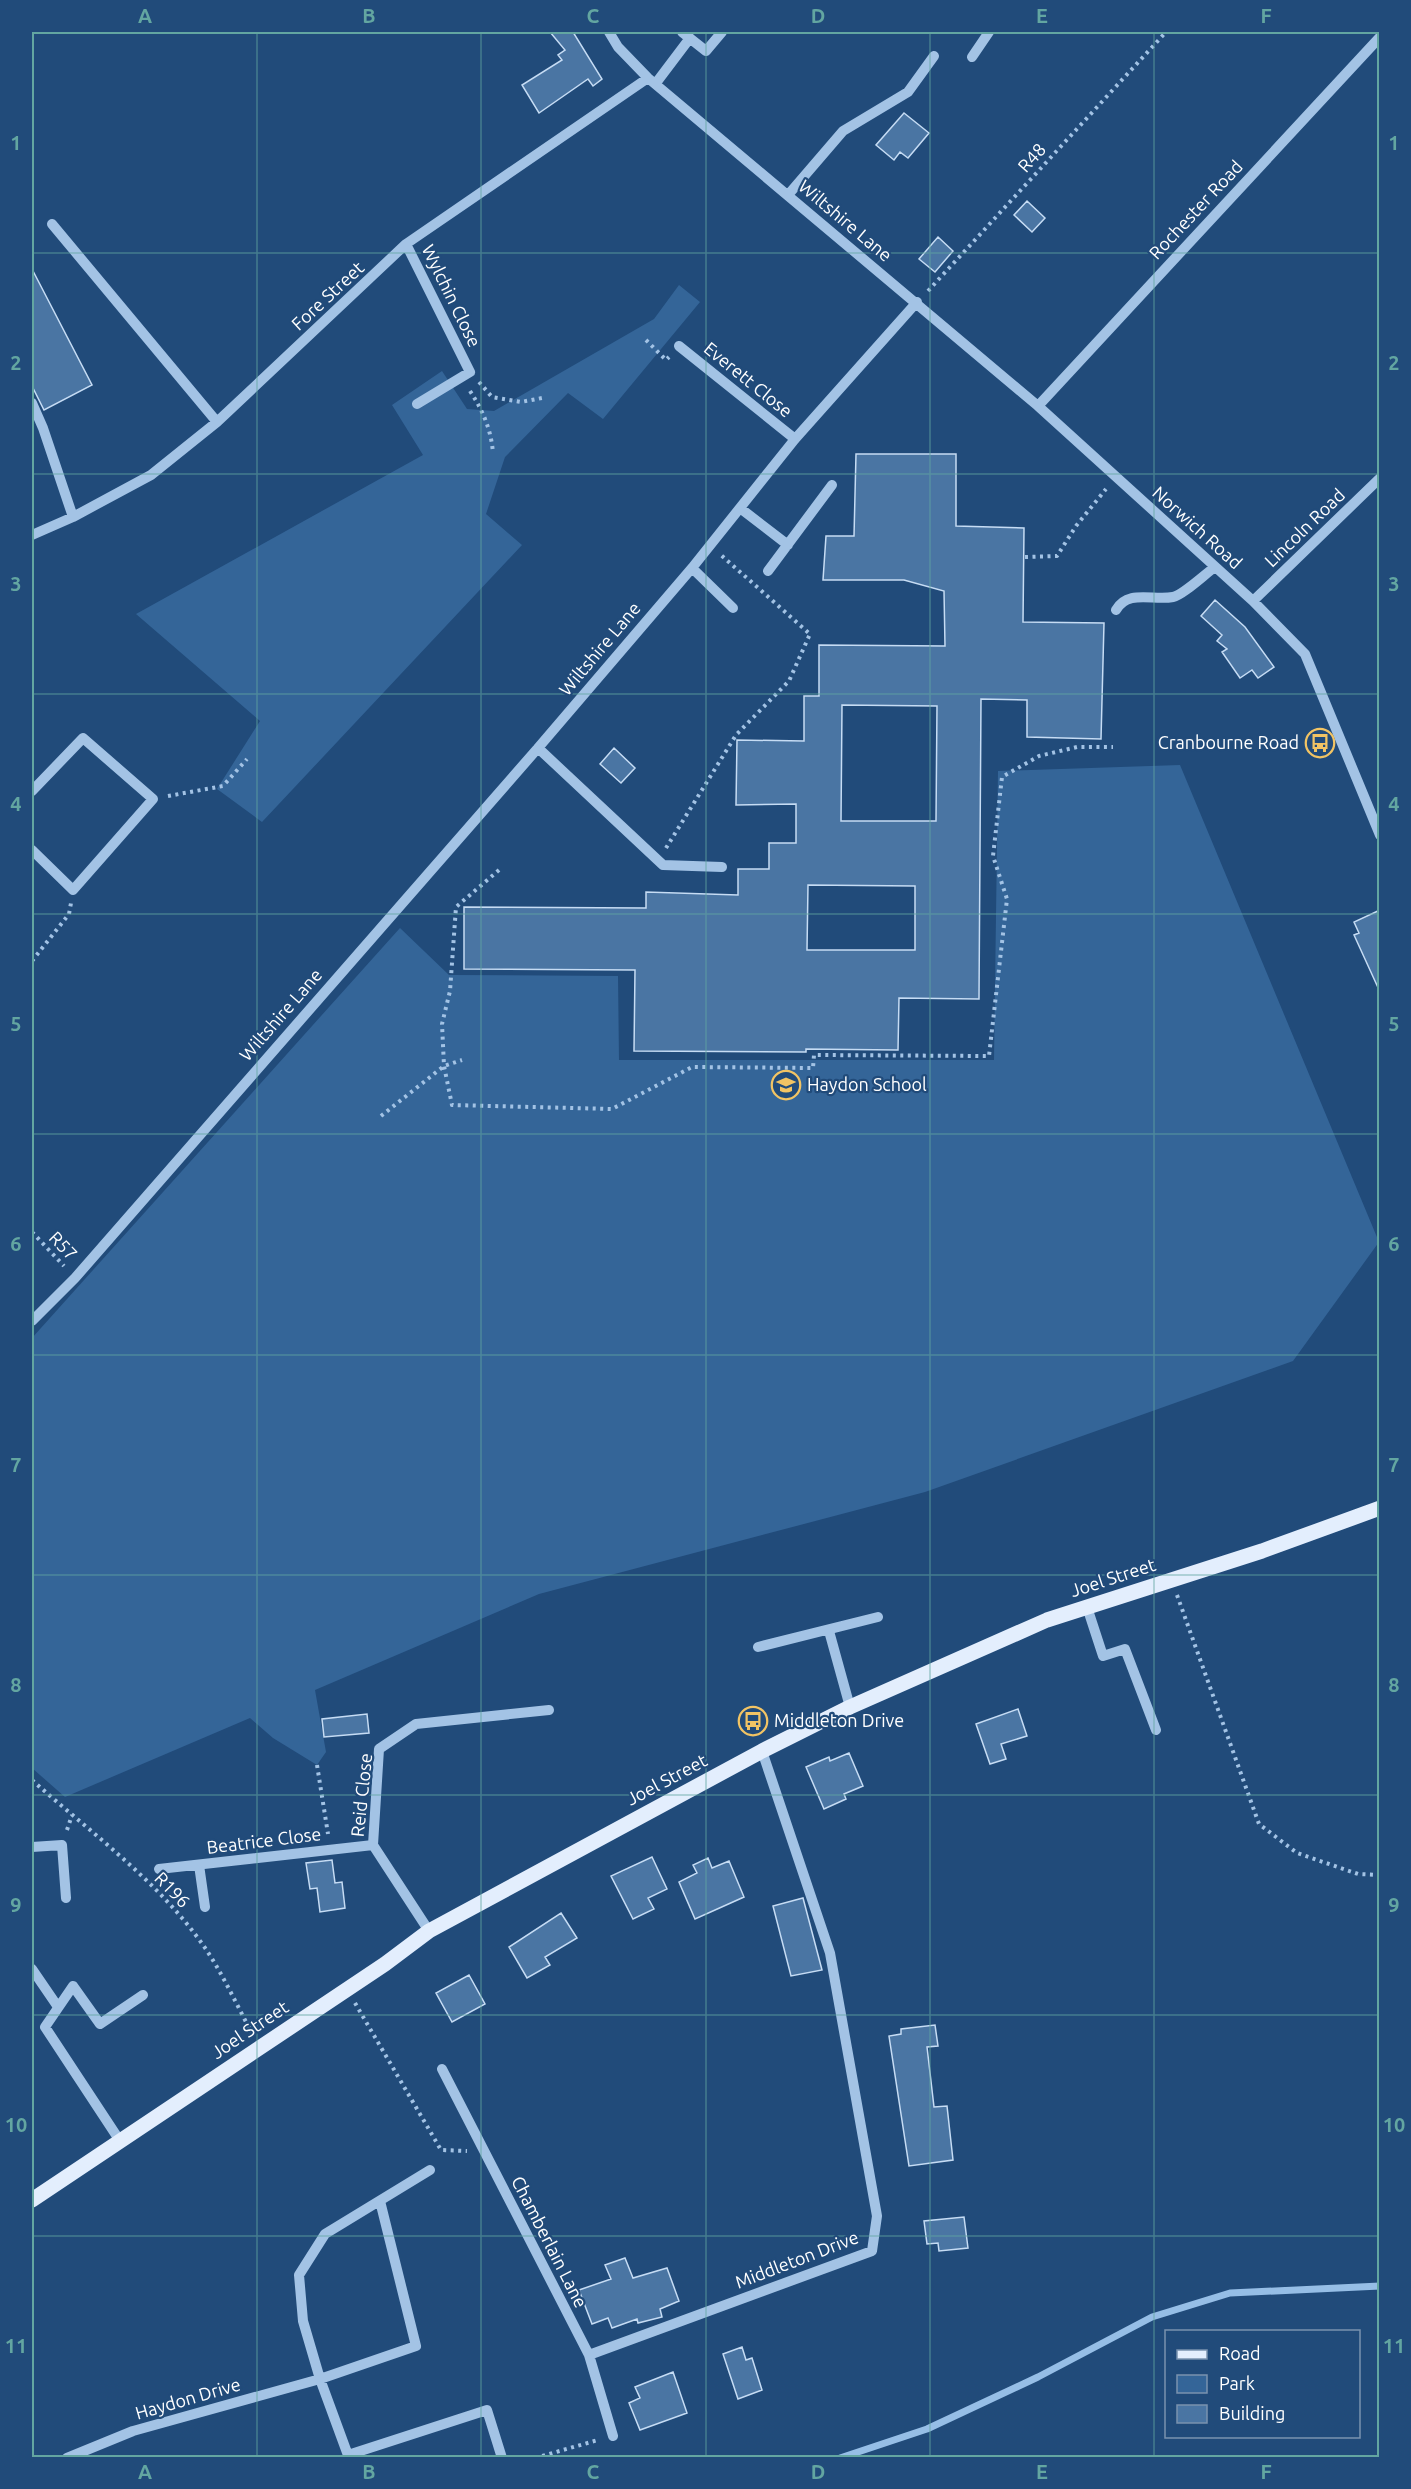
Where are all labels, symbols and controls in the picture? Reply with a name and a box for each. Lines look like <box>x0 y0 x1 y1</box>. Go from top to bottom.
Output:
text: A <box>138 4 152 27</box>
text: B <box>362 4 376 27</box>
text: C <box>587 4 600 27</box>
text: D <box>811 4 825 27</box>
text: E <box>1036 4 1048 27</box>
text: F <box>1260 4 1272 27</box>
text: 1 <box>10 131 22 154</box>
text: 1 <box>1388 131 1400 154</box>
street label: R48 <box>1013 139 1049 176</box>
street label: Rochester Road <box>1144 156 1246 263</box>
street label: Wiltshire Lane <box>795 176 896 265</box>
street label: Wylchin Close <box>418 241 485 350</box>
street label: Fore Street <box>287 257 367 334</box>
street label: Everett Close <box>701 338 797 421</box>
text: 2 <box>10 351 22 374</box>
text: 2 <box>1388 351 1400 374</box>
street label: Norwich Road <box>1149 482 1246 573</box>
street label: Lincoln Road <box>1260 484 1348 570</box>
text: 3 <box>10 572 22 595</box>
text: 3 <box>1388 572 1400 595</box>
street label: Wiltshire Lane <box>555 598 644 699</box>
bus stop icon: Cranbourne Road <box>1304 727 1336 759</box>
place label: Cranbourne Road <box>1158 732 1299 752</box>
text: 4 <box>10 792 22 815</box>
text: 4 <box>1388 792 1400 815</box>
street label: Wiltshire Lane <box>235 964 326 1064</box>
text: 5 <box>10 1012 22 1035</box>
text: 5 <box>1388 1012 1400 1035</box>
school or university icon: Haydon School <box>770 1069 802 1101</box>
place label: Haydon School <box>807 1074 927 1094</box>
street label: R57 <box>46 1227 82 1264</box>
text: 6 <box>10 1232 22 1255</box>
text: 6 <box>1388 1232 1400 1255</box>
text: 7 <box>10 1453 22 1476</box>
text: 7 <box>1388 1453 1400 1476</box>
street label: Joel Street <box>1068 1554 1158 1600</box>
text: 8 <box>10 1673 22 1696</box>
text: 8 <box>1388 1673 1400 1696</box>
bus stop icon: Middleton Drive <box>737 1705 769 1737</box>
place label: Middleton Drive <box>774 1710 904 1730</box>
street label: Joel Street <box>623 1750 710 1809</box>
street label: Reid Close <box>347 1752 375 1838</box>
street label: Beatrice Close <box>205 1823 322 1857</box>
street label: R196 <box>151 1867 194 1911</box>
text: 9 <box>10 1893 22 1916</box>
text: 9 <box>1388 1893 1400 1916</box>
street label: Joel Street <box>207 1996 292 2062</box>
text: 10 <box>5 2113 27 2136</box>
text: 10 <box>1383 2113 1405 2136</box>
street label: Chamberlain Lane <box>508 2172 592 2311</box>
street label: Middleton Drive <box>732 2226 861 2292</box>
legend <box>1165 2330 1360 2438</box>
text: 11 <box>5 2334 27 2357</box>
text: 11 <box>1383 2334 1405 2357</box>
text: Road <box>1219 2343 1261 2363</box>
street label: Haydon Drive <box>133 2373 243 2423</box>
text: Park <box>1219 2373 1255 2393</box>
text: Building <box>1219 2403 1285 2423</box>
text: A <box>138 2460 152 2483</box>
text: B <box>362 2460 376 2483</box>
text: C <box>587 2460 600 2483</box>
text: D <box>811 2460 825 2483</box>
text: E <box>1036 2460 1048 2483</box>
text: F <box>1260 2460 1272 2483</box>

